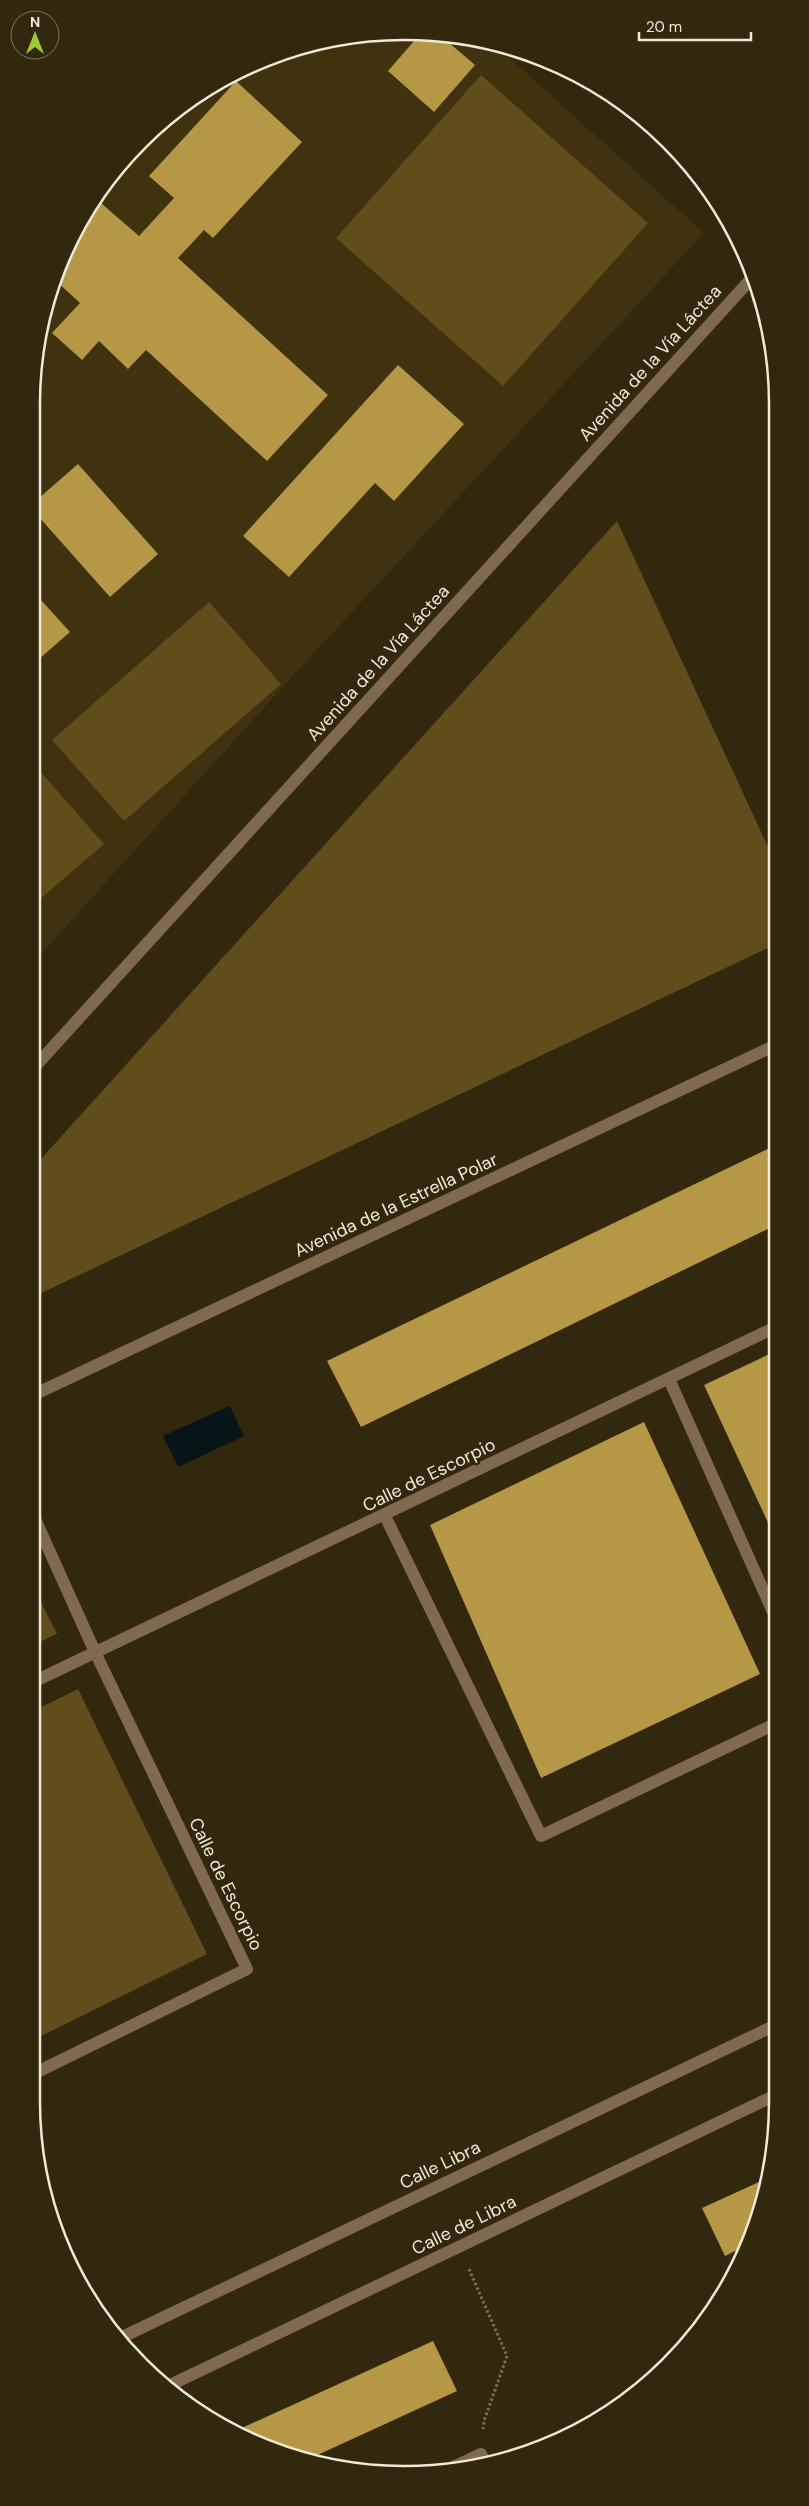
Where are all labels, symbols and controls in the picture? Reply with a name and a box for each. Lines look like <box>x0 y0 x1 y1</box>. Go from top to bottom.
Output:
north arrow <box>10 10 60 60</box>
scale bar <box>639 10 752 42</box>
text: N <box>30 13 40 31</box>
text: 20 m <box>646 17 682 37</box>
street label: Avenida de la Vía Láctea <box>573 280 727 446</box>
street label: Avenida de la Vía Láctea <box>301 580 455 746</box>
street label: Avenida de la Estrella Polar <box>290 1147 502 1263</box>
street label: Calle de Escorpio <box>359 1432 499 1518</box>
street label: Calle de Escorpio <box>183 1814 269 1954</box>
street label: Calle Libra <box>396 2135 484 2195</box>
street label: Calle de Libra <box>408 2189 520 2261</box>

